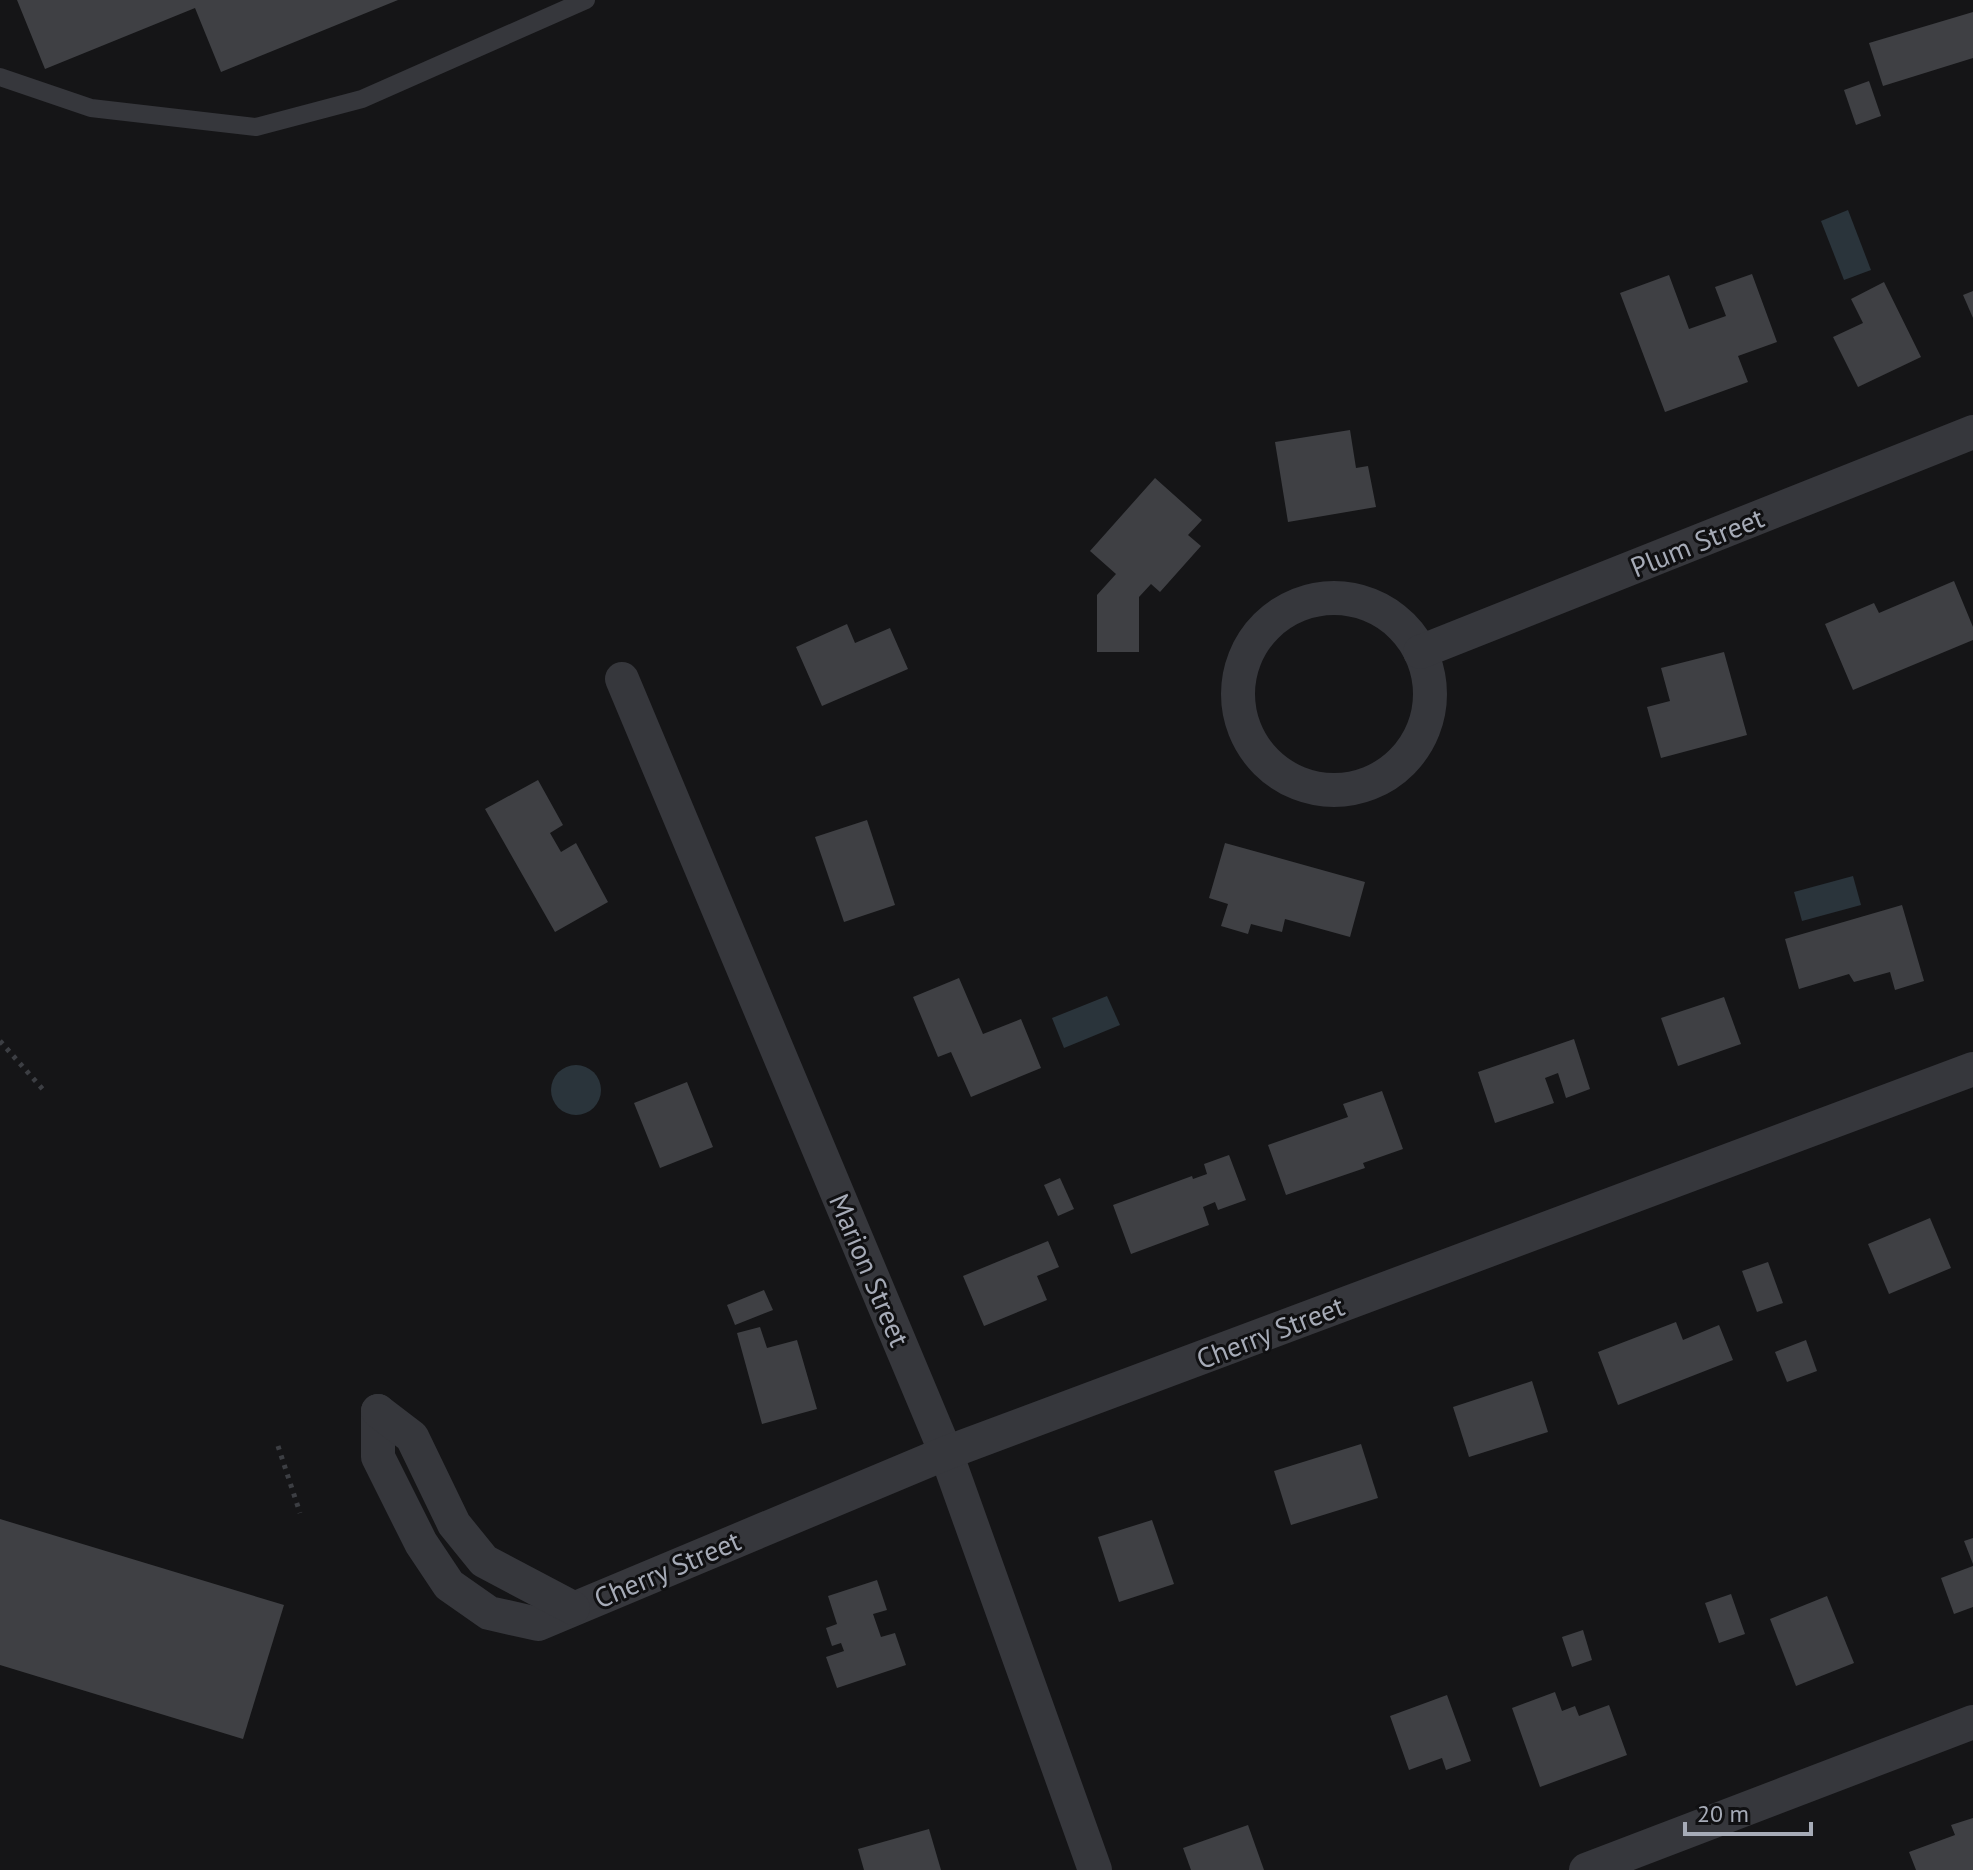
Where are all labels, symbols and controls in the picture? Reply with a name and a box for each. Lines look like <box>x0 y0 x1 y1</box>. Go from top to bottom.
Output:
street label: Plum Street <box>1625 498 1770 585</box>
street label: Marion Street <box>821 1188 919 1352</box>
street label: Cherry Street <box>1191 1287 1350 1377</box>
street label: Cherry Street <box>588 1521 746 1616</box>
scale bar <box>1685 1786 1811 1836</box>
text: 20 m <box>1697 1798 1749 1829</box>

